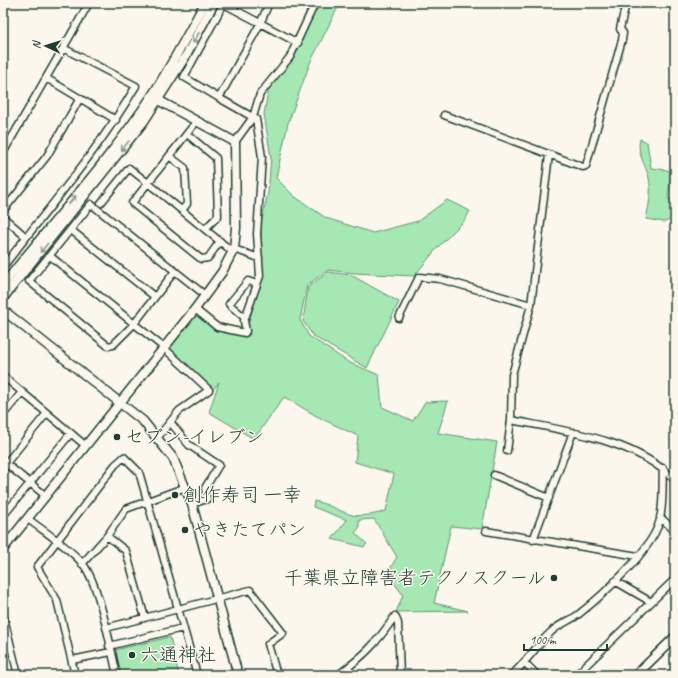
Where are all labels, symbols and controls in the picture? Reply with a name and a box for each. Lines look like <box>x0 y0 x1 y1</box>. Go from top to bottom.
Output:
north arrow <box>26 26 66 66</box>
one-way arrow <box>191 31 199 43</box>
text: N <box>29 39 43 49</box>
one-way arrow <box>121 141 129 152</box>
one-way arrow <box>67 195 76 206</box>
one-way arrow <box>39 242 48 253</box>
place label: セブン-イレブン <box>125 425 264 449</box>
marker: セブン-イレブン <box>112 432 122 442</box>
place label: 創作寿司 一幸 <box>183 483 302 507</box>
marker: 創作寿司 一幸 <box>170 490 180 500</box>
place label: やきたてパン <box>193 518 306 542</box>
marker: やきたてパン <box>180 525 190 535</box>
place label: 千葉県立障害者テクノスクール <box>284 566 546 590</box>
marker: 千葉県立障害者テクノスクール <box>549 573 559 583</box>
scale bar <box>524 626 607 652</box>
text: 100 m <box>530 632 557 648</box>
place label: 六通神社 <box>140 643 216 667</box>
marker: 六通神社 <box>127 650 137 660</box>

